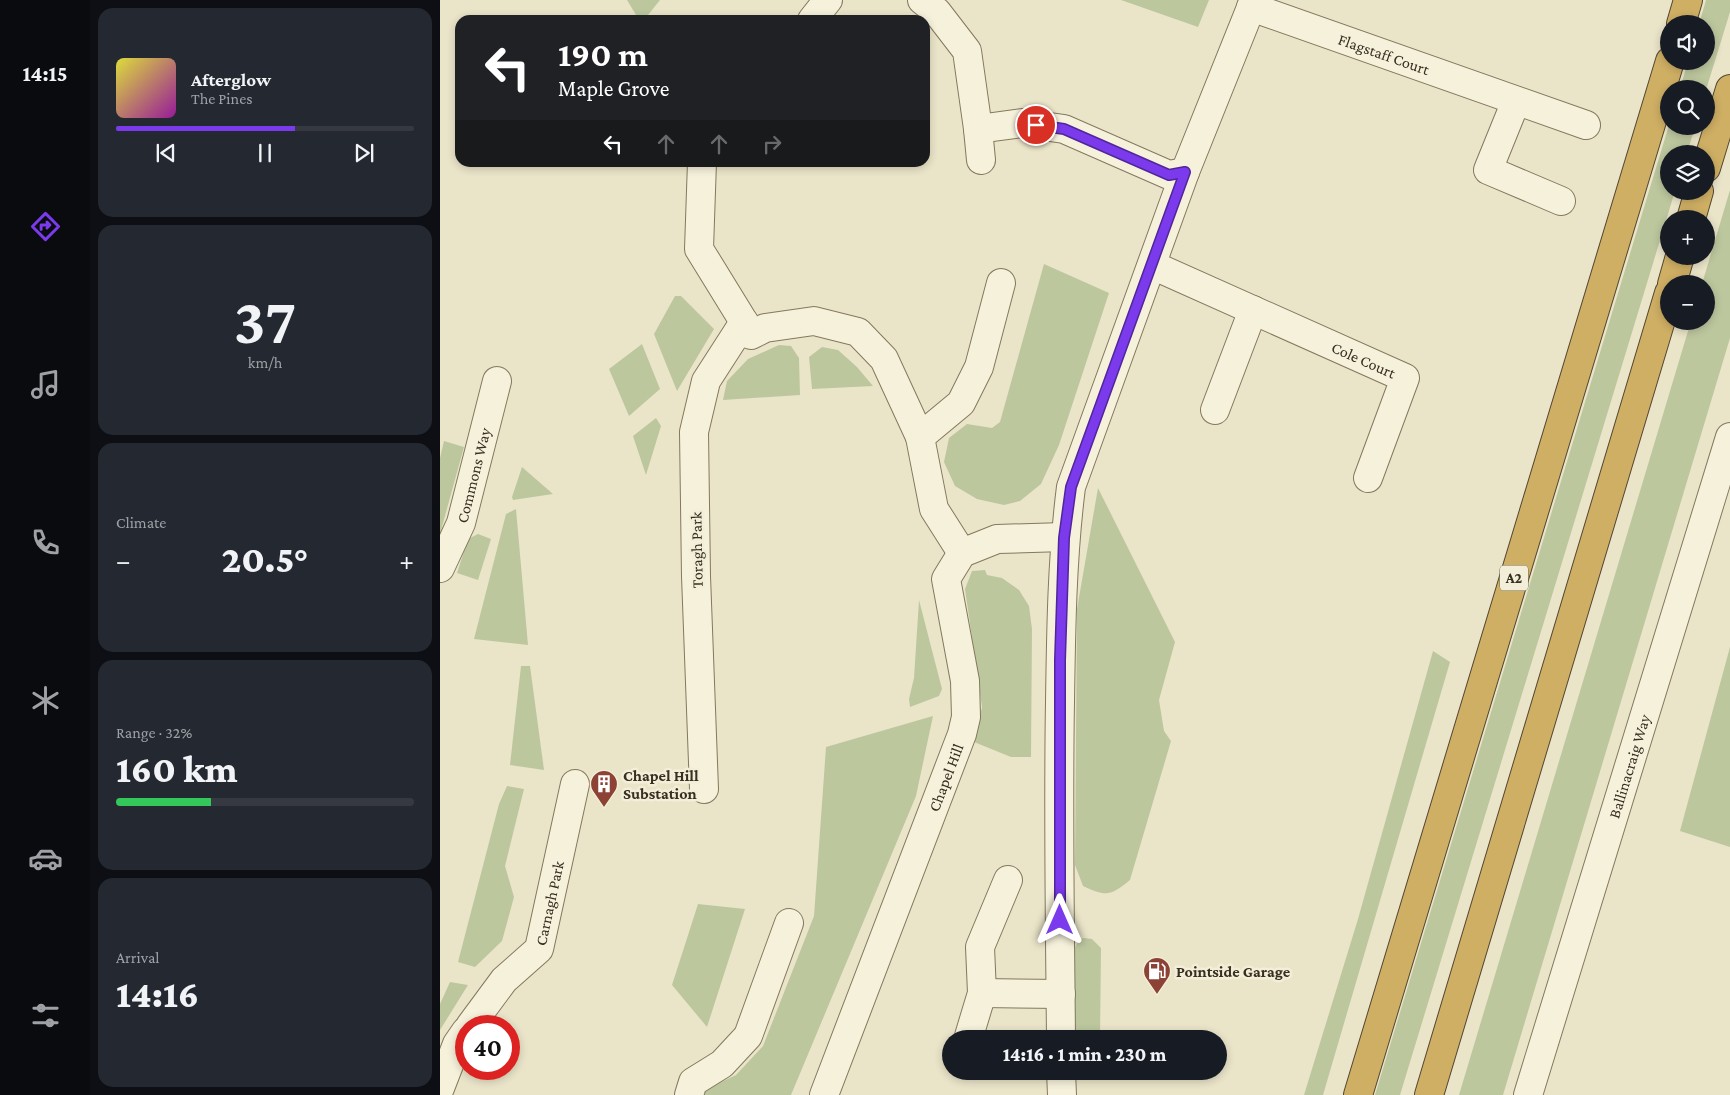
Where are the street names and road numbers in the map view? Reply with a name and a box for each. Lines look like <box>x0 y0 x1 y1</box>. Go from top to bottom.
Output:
street label: Flagstaff Court <box>1336 30 1432 78</box>
street label: Cole Court <box>1329 338 1399 382</box>
street label: Commons Way <box>453 425 495 525</box>
street label: Toragh Park <box>687 511 707 588</box>
road number: A2 <box>1500 566 1528 590</box>
street label: Ballinacraig Way <box>1605 712 1655 820</box>
street label: Chapel Hill <box>925 741 967 814</box>
street label: Carnagh Park <box>532 859 567 947</box>

